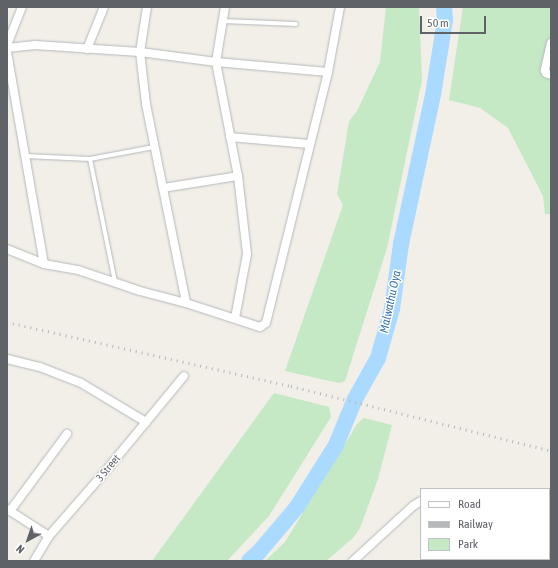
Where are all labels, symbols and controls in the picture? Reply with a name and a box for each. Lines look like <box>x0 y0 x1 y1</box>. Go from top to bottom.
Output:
scale bar <box>422 8 488 34</box>
text: 50 m <box>427 16 449 30</box>
water label: Malwathu Oya <box>377 269 405 335</box>
street label: 3 Street <box>93 452 123 484</box>
legend <box>420 488 550 560</box>
text: Road <box>458 497 481 511</box>
text: Railway <box>458 517 493 531</box>
north arrow <box>8 520 48 560</box>
text: Park <box>458 537 478 551</box>
text: N <box>14 543 27 556</box>

